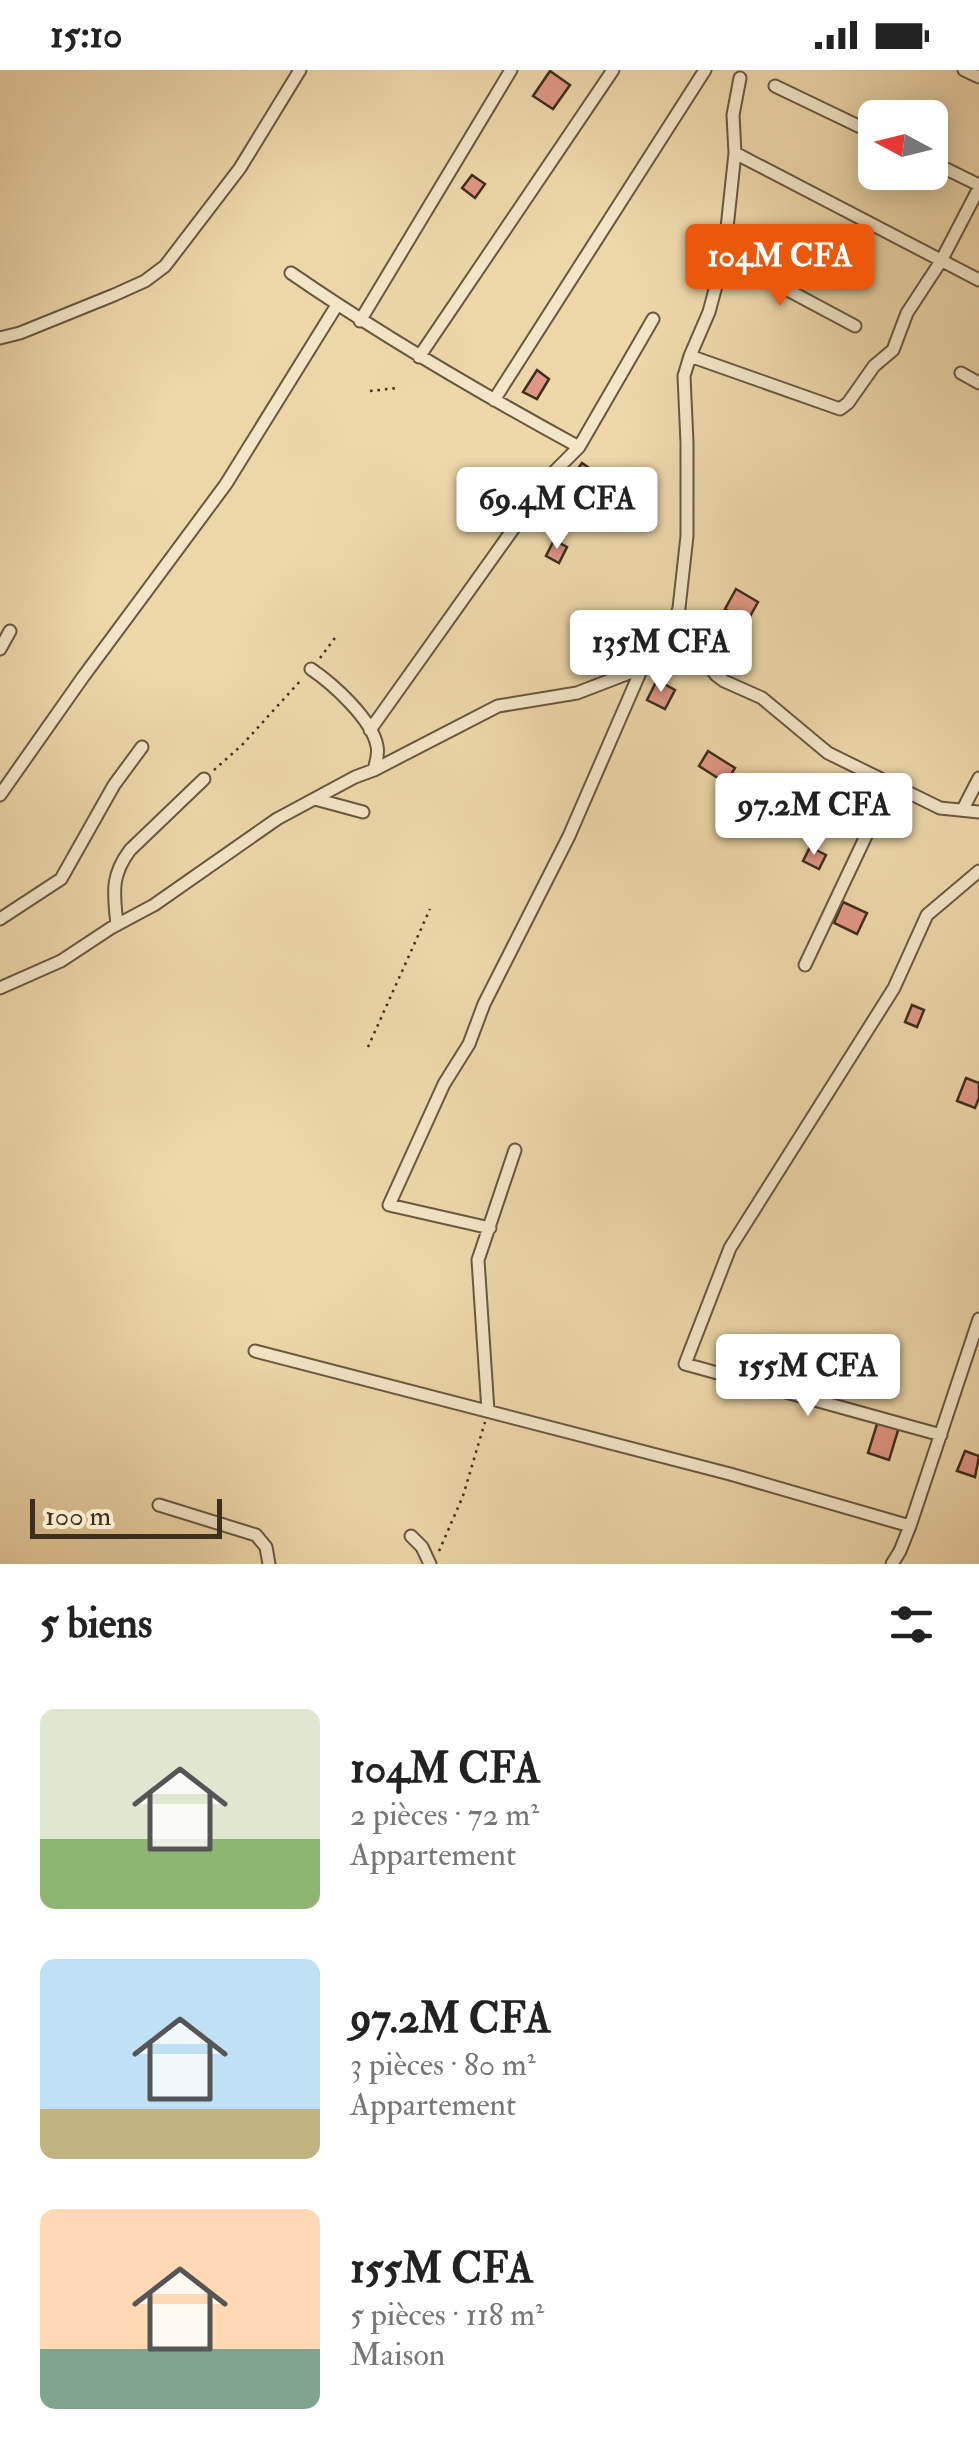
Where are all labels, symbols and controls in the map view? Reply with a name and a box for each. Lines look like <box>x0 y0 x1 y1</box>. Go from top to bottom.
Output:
text: 15:10 <box>50 11 122 59</box>
north arrow <box>858 100 948 190</box>
map controls <box>858 100 948 190</box>
pin: 104M CFA <box>677 224 883 309</box>
text: 104M CFA <box>707 236 853 276</box>
pin: 69.4M CFA <box>443 467 671 552</box>
text: 69.4M CFA <box>479 479 635 519</box>
pin: 135M CFA <box>558 610 764 695</box>
text: 135M CFA <box>592 622 730 662</box>
pin: 97.2M CFA <box>700 773 928 858</box>
text: 97.2M CFA <box>737 785 891 825</box>
pin: 155M CFA <box>705 1334 911 1419</box>
text: 155M CFA <box>738 1346 878 1386</box>
scale bar <box>30 1494 222 1538</box>
text: 100 m <box>45 1499 111 1534</box>
icon: filters <box>884 1597 939 1652</box>
text: 5 biens <box>40 1598 152 1650</box>
text: 104M CFA <box>350 1743 541 1795</box>
icon: home <box>120 1749 240 1869</box>
text: 2 pièces · 72 m² <box>350 1795 539 1835</box>
text: Appartement <box>350 1835 516 1875</box>
text: 97.2M CFA <box>350 1993 551 2045</box>
icon: home <box>120 1999 240 2119</box>
text: 3 pièces · 80 m² <box>350 2045 536 2085</box>
text: Appartement <box>350 2085 516 2125</box>
text: 155M CFA <box>350 2243 534 2295</box>
icon: home <box>120 2249 240 2369</box>
text: 5 pièces · 118 m² <box>350 2295 544 2335</box>
text: Maison <box>350 2335 445 2375</box>

